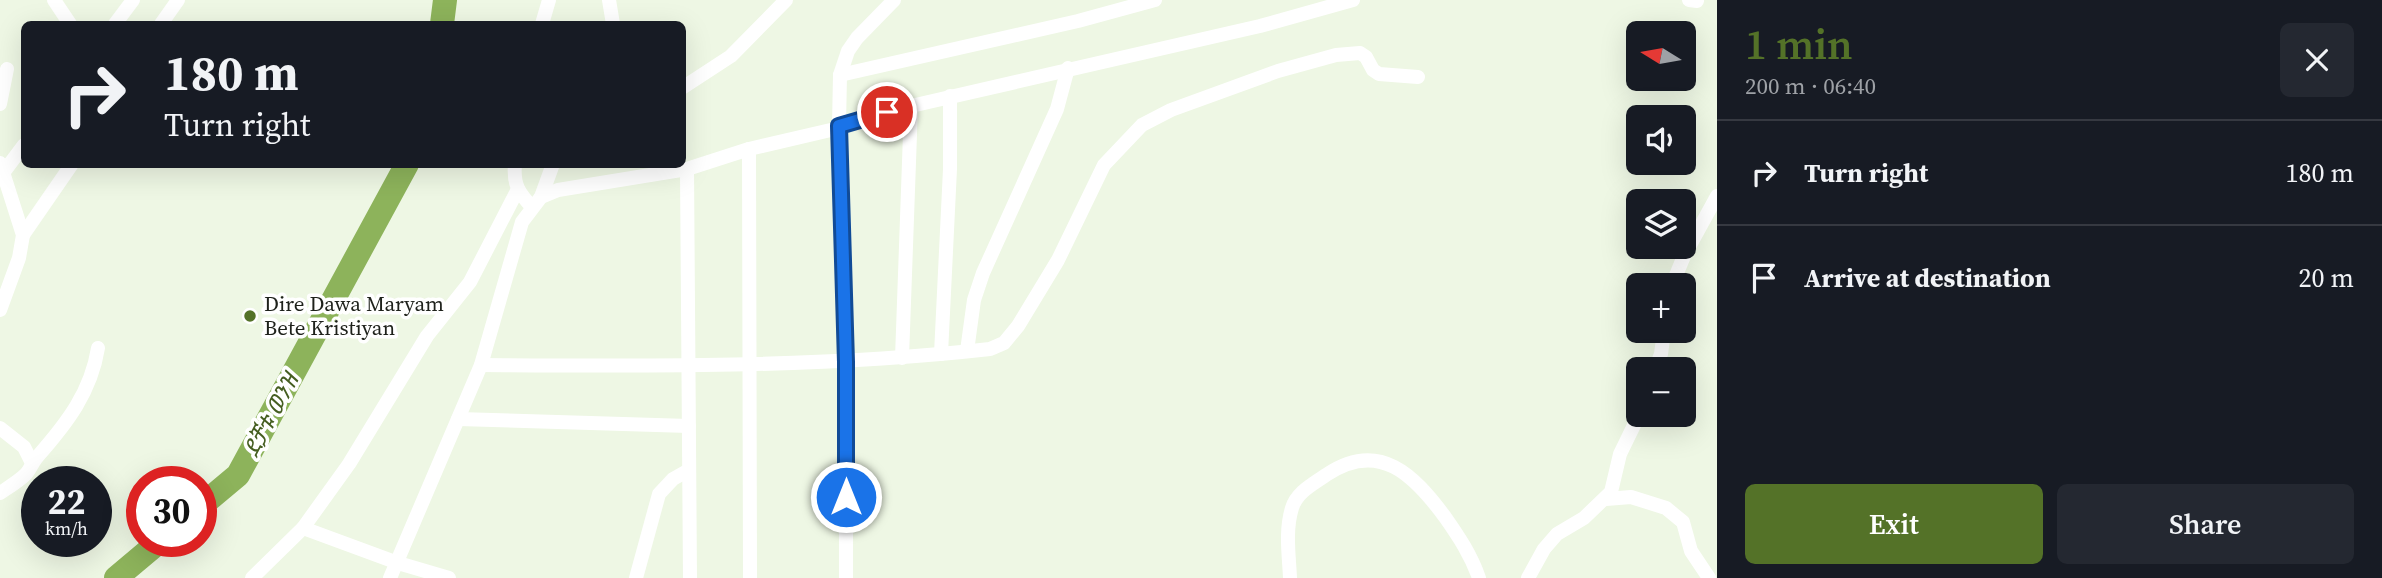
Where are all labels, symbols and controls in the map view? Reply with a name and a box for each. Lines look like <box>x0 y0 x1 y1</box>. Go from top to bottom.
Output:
text: 1 min <box>1745 15 1853 73</box>
north arrow <box>1626 21 1696 91</box>
map controls <box>1626 21 1696 427</box>
button: close <box>2280 23 2354 97</box>
text: 180 m <box>164 39 299 106</box>
icon: right <box>49 49 140 140</box>
text: 200 m · 06:40 <box>1745 70 1876 102</box>
pin <box>857 82 917 142</box>
icon: arrive <box>868 93 906 131</box>
text: Turn right <box>164 103 310 147</box>
button: sound <box>1626 105 1696 175</box>
icon: right <box>1745 154 1783 192</box>
text: Turn right <box>1804 155 1928 191</box>
text: 180 m <box>2286 155 2354 191</box>
button: layers <box>1626 189 1696 259</box>
icon: arrive <box>1745 259 1783 297</box>
text: Arrive at destination <box>1804 260 2051 296</box>
text: 20 m <box>2299 260 2354 296</box>
button: + <box>1626 273 1696 343</box>
place label: Dire Dawa Maryam Bete Kristiyan <box>264 289 444 342</box>
marker: Dire Dawa Maryam Bete Kristiyan <box>242 308 258 324</box>
button: − <box>1626 357 1696 427</box>
water label: ደቻቱ ወንዝ <box>236 365 308 462</box>
position arrow <box>809 460 883 534</box>
speed limit sign: 30 <box>126 466 217 557</box>
text: 22 <box>48 478 85 526</box>
button: Exit <box>1745 484 2043 564</box>
button: Share <box>2057 484 2354 564</box>
text: km/h <box>45 516 88 541</box>

